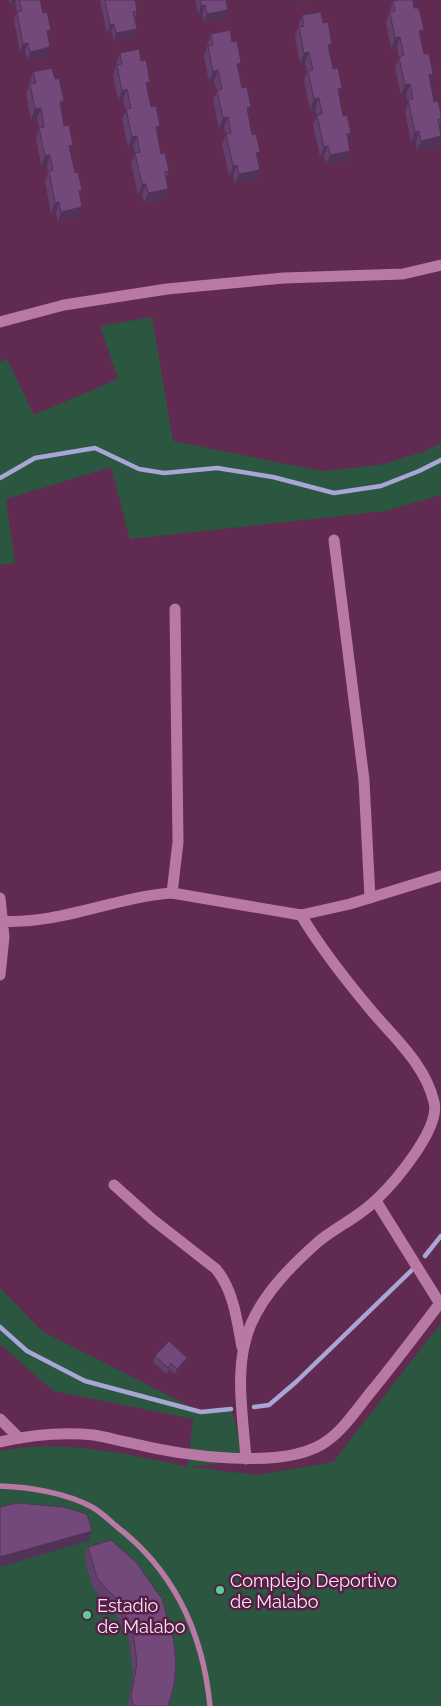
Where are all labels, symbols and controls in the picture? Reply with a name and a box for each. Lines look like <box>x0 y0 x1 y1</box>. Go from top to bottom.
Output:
place label: Complejo Deportivo de Malabo <box>230 1570 397 1612</box>
marker: Complejo Deportivo de Malabo <box>214 1584 226 1596</box>
place label: Estadio de Malabo <box>97 1595 186 1637</box>
marker: Estadio de Malabo <box>81 1609 93 1621</box>

